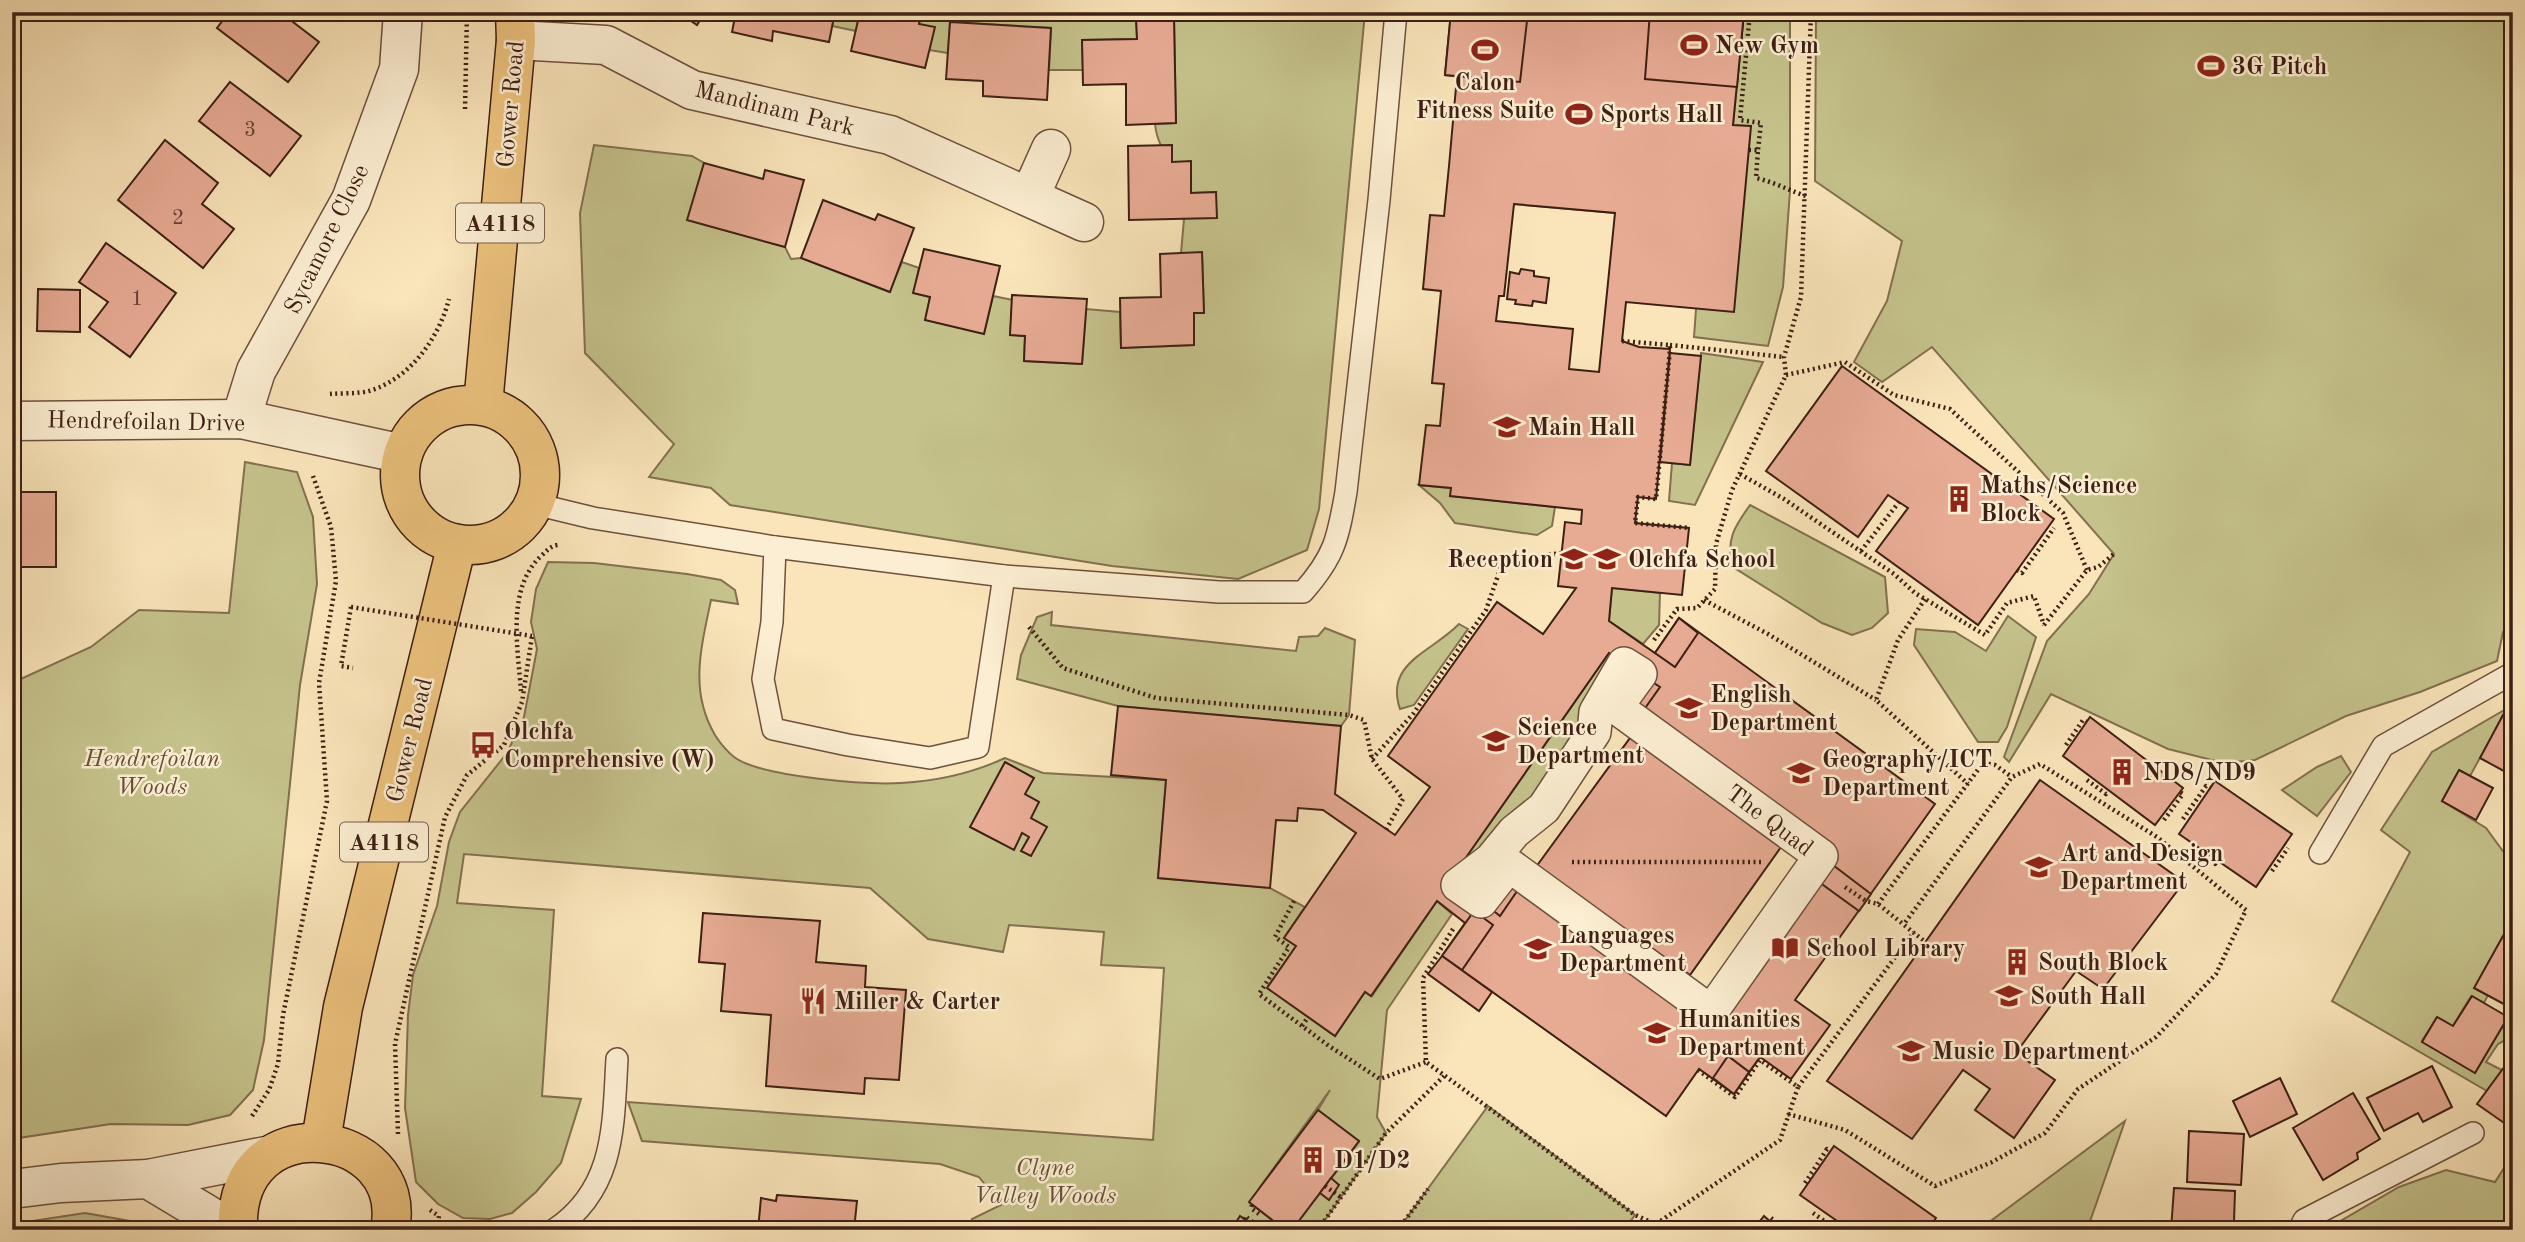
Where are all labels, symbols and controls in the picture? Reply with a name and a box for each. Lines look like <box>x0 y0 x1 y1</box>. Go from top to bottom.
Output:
sports icon: New Gym <box>1679 30 1709 60</box>
sports icon: Calon Fitness Suite <box>1470 35 1500 65</box>
place label: New Gym <box>1715 35 1819 59</box>
street label: Gower Road <box>494 40 529 169</box>
sports icon: 3G Pitch <box>2196 51 2226 81</box>
place label: 3G Pitch <box>2232 56 2327 80</box>
place label: Calon Fitness Suite <box>1415 72 1555 124</box>
street label: Mandinam Park <box>692 78 857 141</box>
sports icon: Sports Hall <box>1564 99 1594 129</box>
place label: Sports Hall <box>1600 104 1723 128</box>
house number: 3 <box>244 120 256 141</box>
street label: Sycamore Close <box>281 161 374 319</box>
road number: A4118 <box>456 204 544 243</box>
house number: 2 <box>172 208 184 229</box>
house number: 1 <box>131 289 143 310</box>
street label: Hendrefoilan Drive <box>47 409 245 437</box>
school or university icon: Main Hall <box>1492 412 1522 442</box>
place label: Main Hall <box>1528 417 1635 441</box>
place label: Maths/Science Block <box>1980 475 2137 527</box>
building icon: Maths/Science Block <box>1944 484 1974 514</box>
school or university icon: Reception <box>1559 544 1589 574</box>
school or university icon: Olchfa School <box>1592 544 1622 574</box>
place label: Reception <box>1447 549 1553 573</box>
place label: Olchfa School <box>1628 549 1776 573</box>
street label: Gower Road <box>384 676 438 805</box>
place label: English Department <box>1710 684 1837 736</box>
school or university icon: English Department <box>1674 693 1704 723</box>
place label: Science Department <box>1517 717 1644 769</box>
place label: Olchfa Comprehensive (W) <box>504 721 714 773</box>
school or university icon: Science Department <box>1481 726 1511 756</box>
bus stop icon: Olchfa Comprehensive (W) <box>468 730 498 760</box>
park label: Hendrefoilan Woods <box>83 748 220 800</box>
place label: Geography/ICT Department <box>1822 749 1992 801</box>
building icon: ND8/ND9 <box>2107 757 2137 787</box>
school or university icon: Geography/ICT Department <box>1786 758 1816 788</box>
place label: ND8/ND9 <box>2143 762 2256 786</box>
street label: The Quad <box>1721 781 1817 862</box>
road number: A4118 <box>340 822 428 862</box>
place label: Art and Design Department <box>2060 843 2223 895</box>
school or university icon: Art and Design Department <box>2024 852 2054 882</box>
place label: Languages Department <box>1559 925 1686 977</box>
library icon: School Library <box>1770 933 1800 963</box>
school or university icon: Languages Department <box>1523 934 1553 964</box>
place label: School Library <box>1806 938 1965 962</box>
building icon: South Block <box>2002 947 2032 977</box>
place label: South Block <box>2038 952 2168 976</box>
school or university icon: South Hall <box>1994 981 2024 1011</box>
restaurant icon: Miller & Carter <box>798 986 828 1016</box>
place label: South Hall <box>2030 986 2146 1010</box>
place label: Miller & Carter <box>834 991 1000 1015</box>
place label: Humanities Department <box>1678 1009 1805 1061</box>
school or university icon: Humanities Department <box>1642 1018 1672 1048</box>
school or university icon: Music Department <box>1896 1036 1926 1066</box>
place label: Music Department <box>1932 1041 2129 1065</box>
building icon: D1/D2 <box>1298 1145 1328 1175</box>
place label: D1/D2 <box>1334 1150 1410 1174</box>
park label: Clyne Valley Woods <box>974 1157 1116 1209</box>

